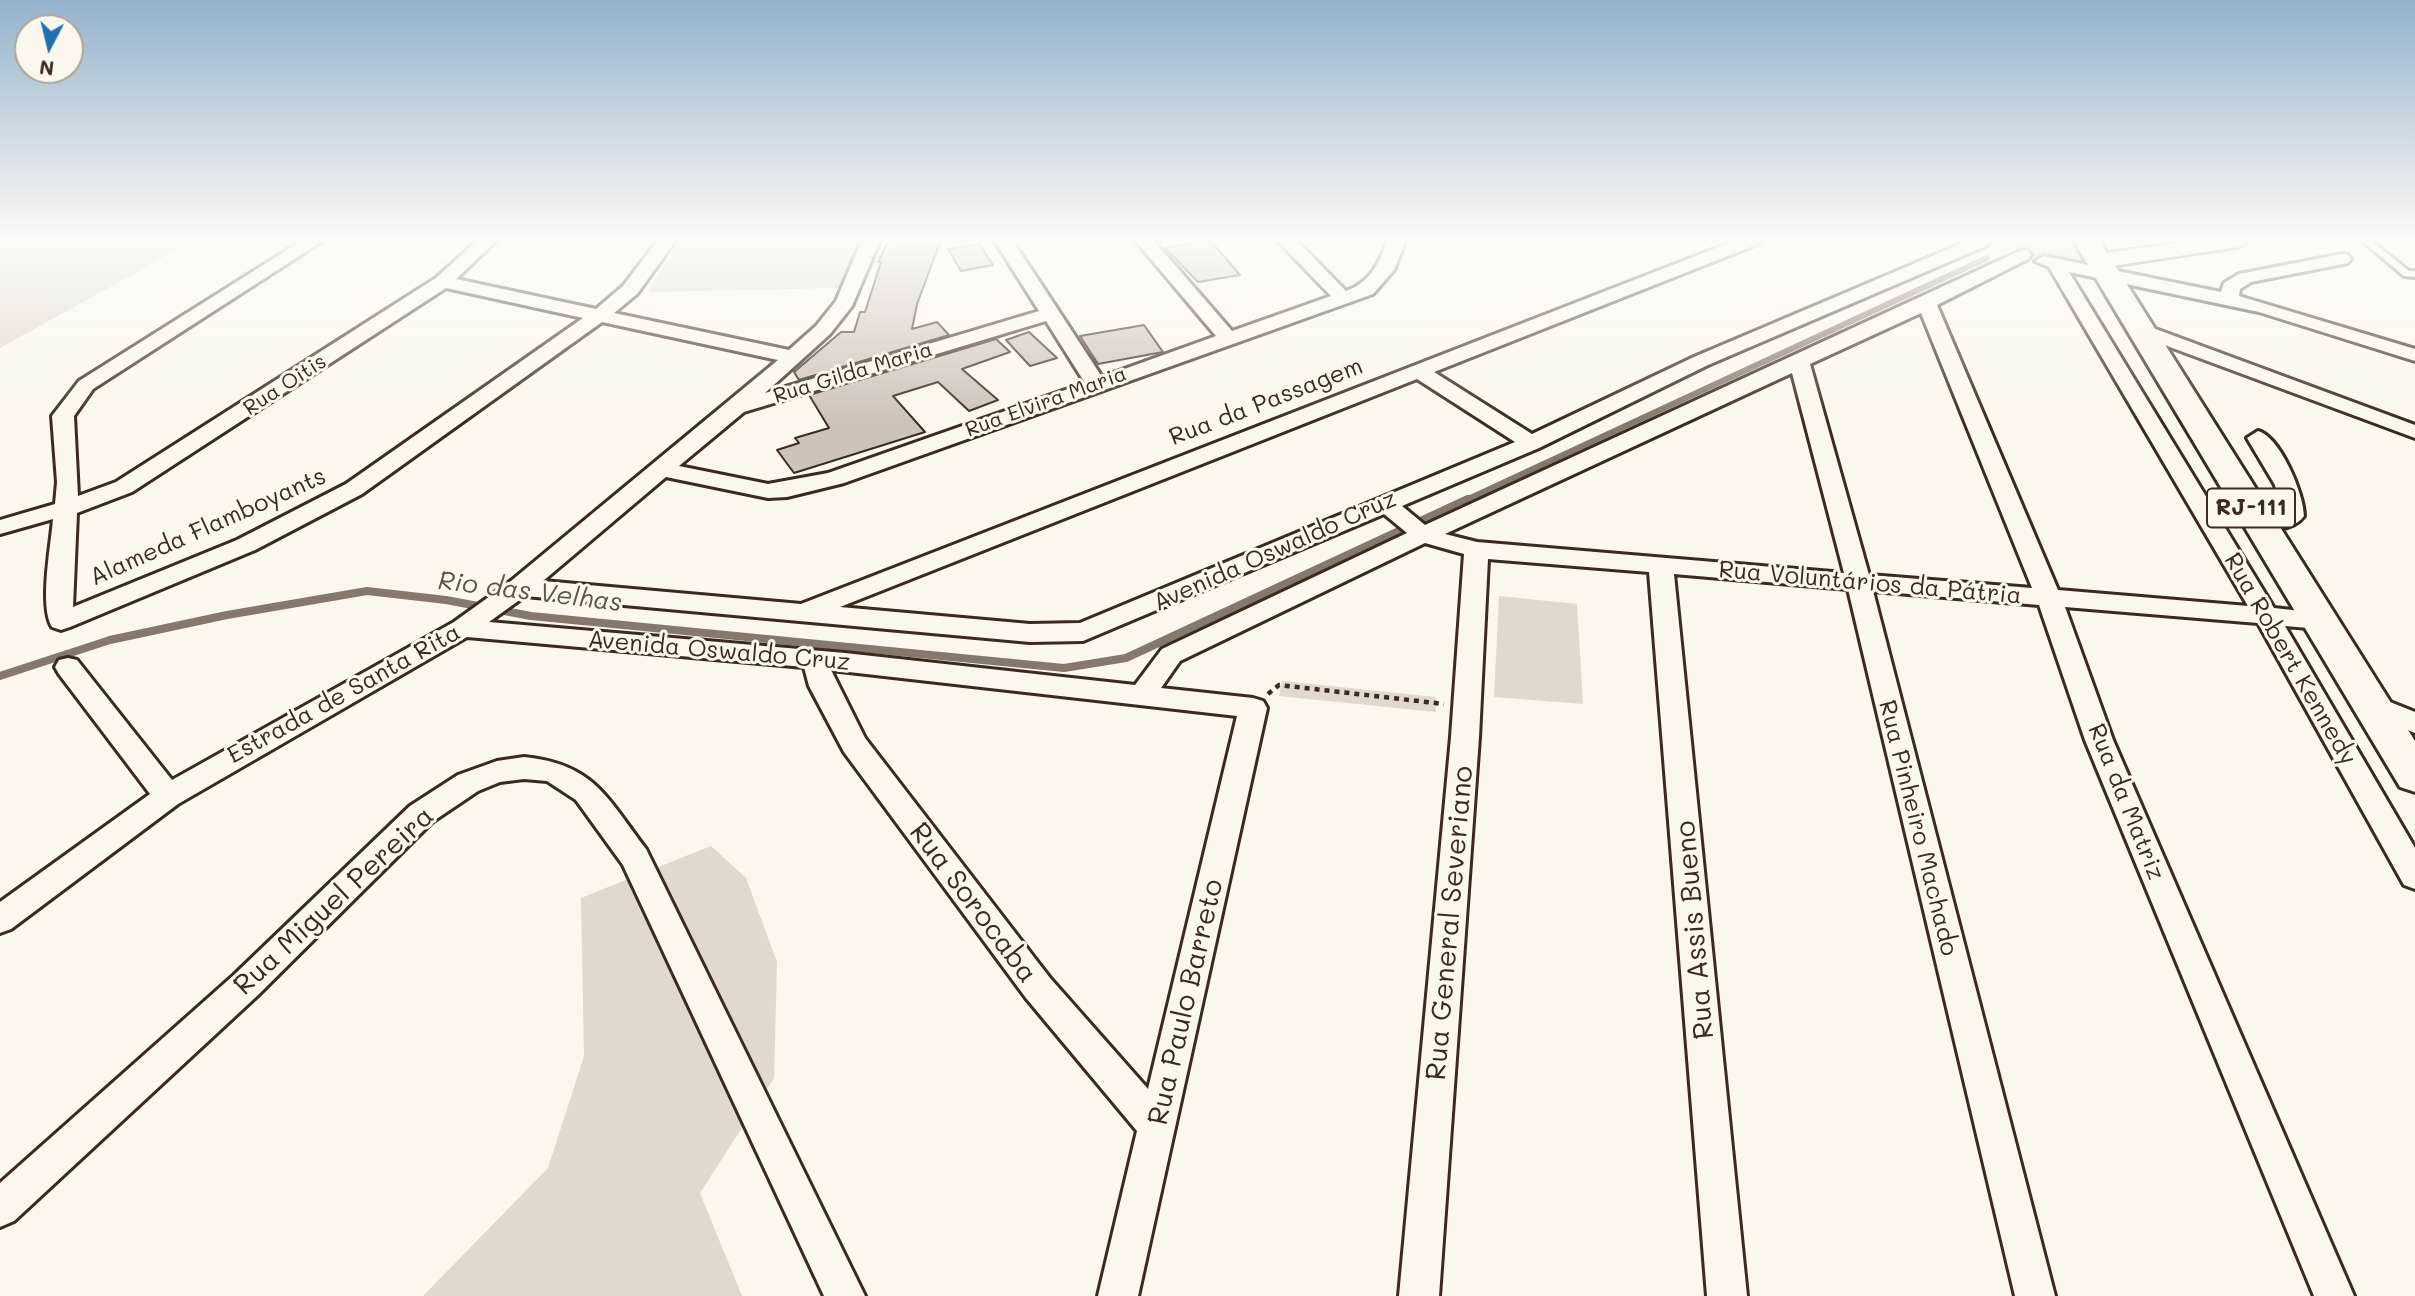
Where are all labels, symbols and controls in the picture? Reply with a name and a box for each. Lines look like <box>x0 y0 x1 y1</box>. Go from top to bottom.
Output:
north arrow <box>14 14 84 84</box>
text: N <box>38 55 55 82</box>
street label: Rua Gilda Maria <box>770 337 936 409</box>
street label: Rua Oitis <box>239 349 331 421</box>
street label: Rua da Passagem <box>1165 352 1367 452</box>
street label: Rua Elvira Maria <box>962 361 1130 443</box>
street label: Alameda Flamboyants <box>85 462 331 592</box>
street label: Avenida Oswaldo Cruz <box>1149 484 1401 618</box>
road number: RJ-111 <box>2207 488 2295 528</box>
street label: Rua Robert Kennedy <box>2218 548 2362 770</box>
street label: Rua Voluntários da Pátria <box>1717 555 2023 611</box>
water label: Rio das Velhas <box>436 565 624 619</box>
street label: Estrada de Santa Rita <box>223 618 465 770</box>
street label: Avenida Oswaldo Cruz <box>587 625 851 677</box>
street label: Rua Pinheiro Machado <box>1872 697 1964 959</box>
street label: Rua da Matriz <box>2081 719 2171 885</box>
street label: Rua General Severiano <box>1420 764 1480 1082</box>
street label: Rua Miguel Pereira <box>227 800 441 1002</box>
street label: Rua Sorocaba <box>902 816 1044 990</box>
street label: Rua Assis Bueno <box>1669 819 1721 1041</box>
street label: Rua Paulo Barreto <box>1141 876 1231 1128</box>

